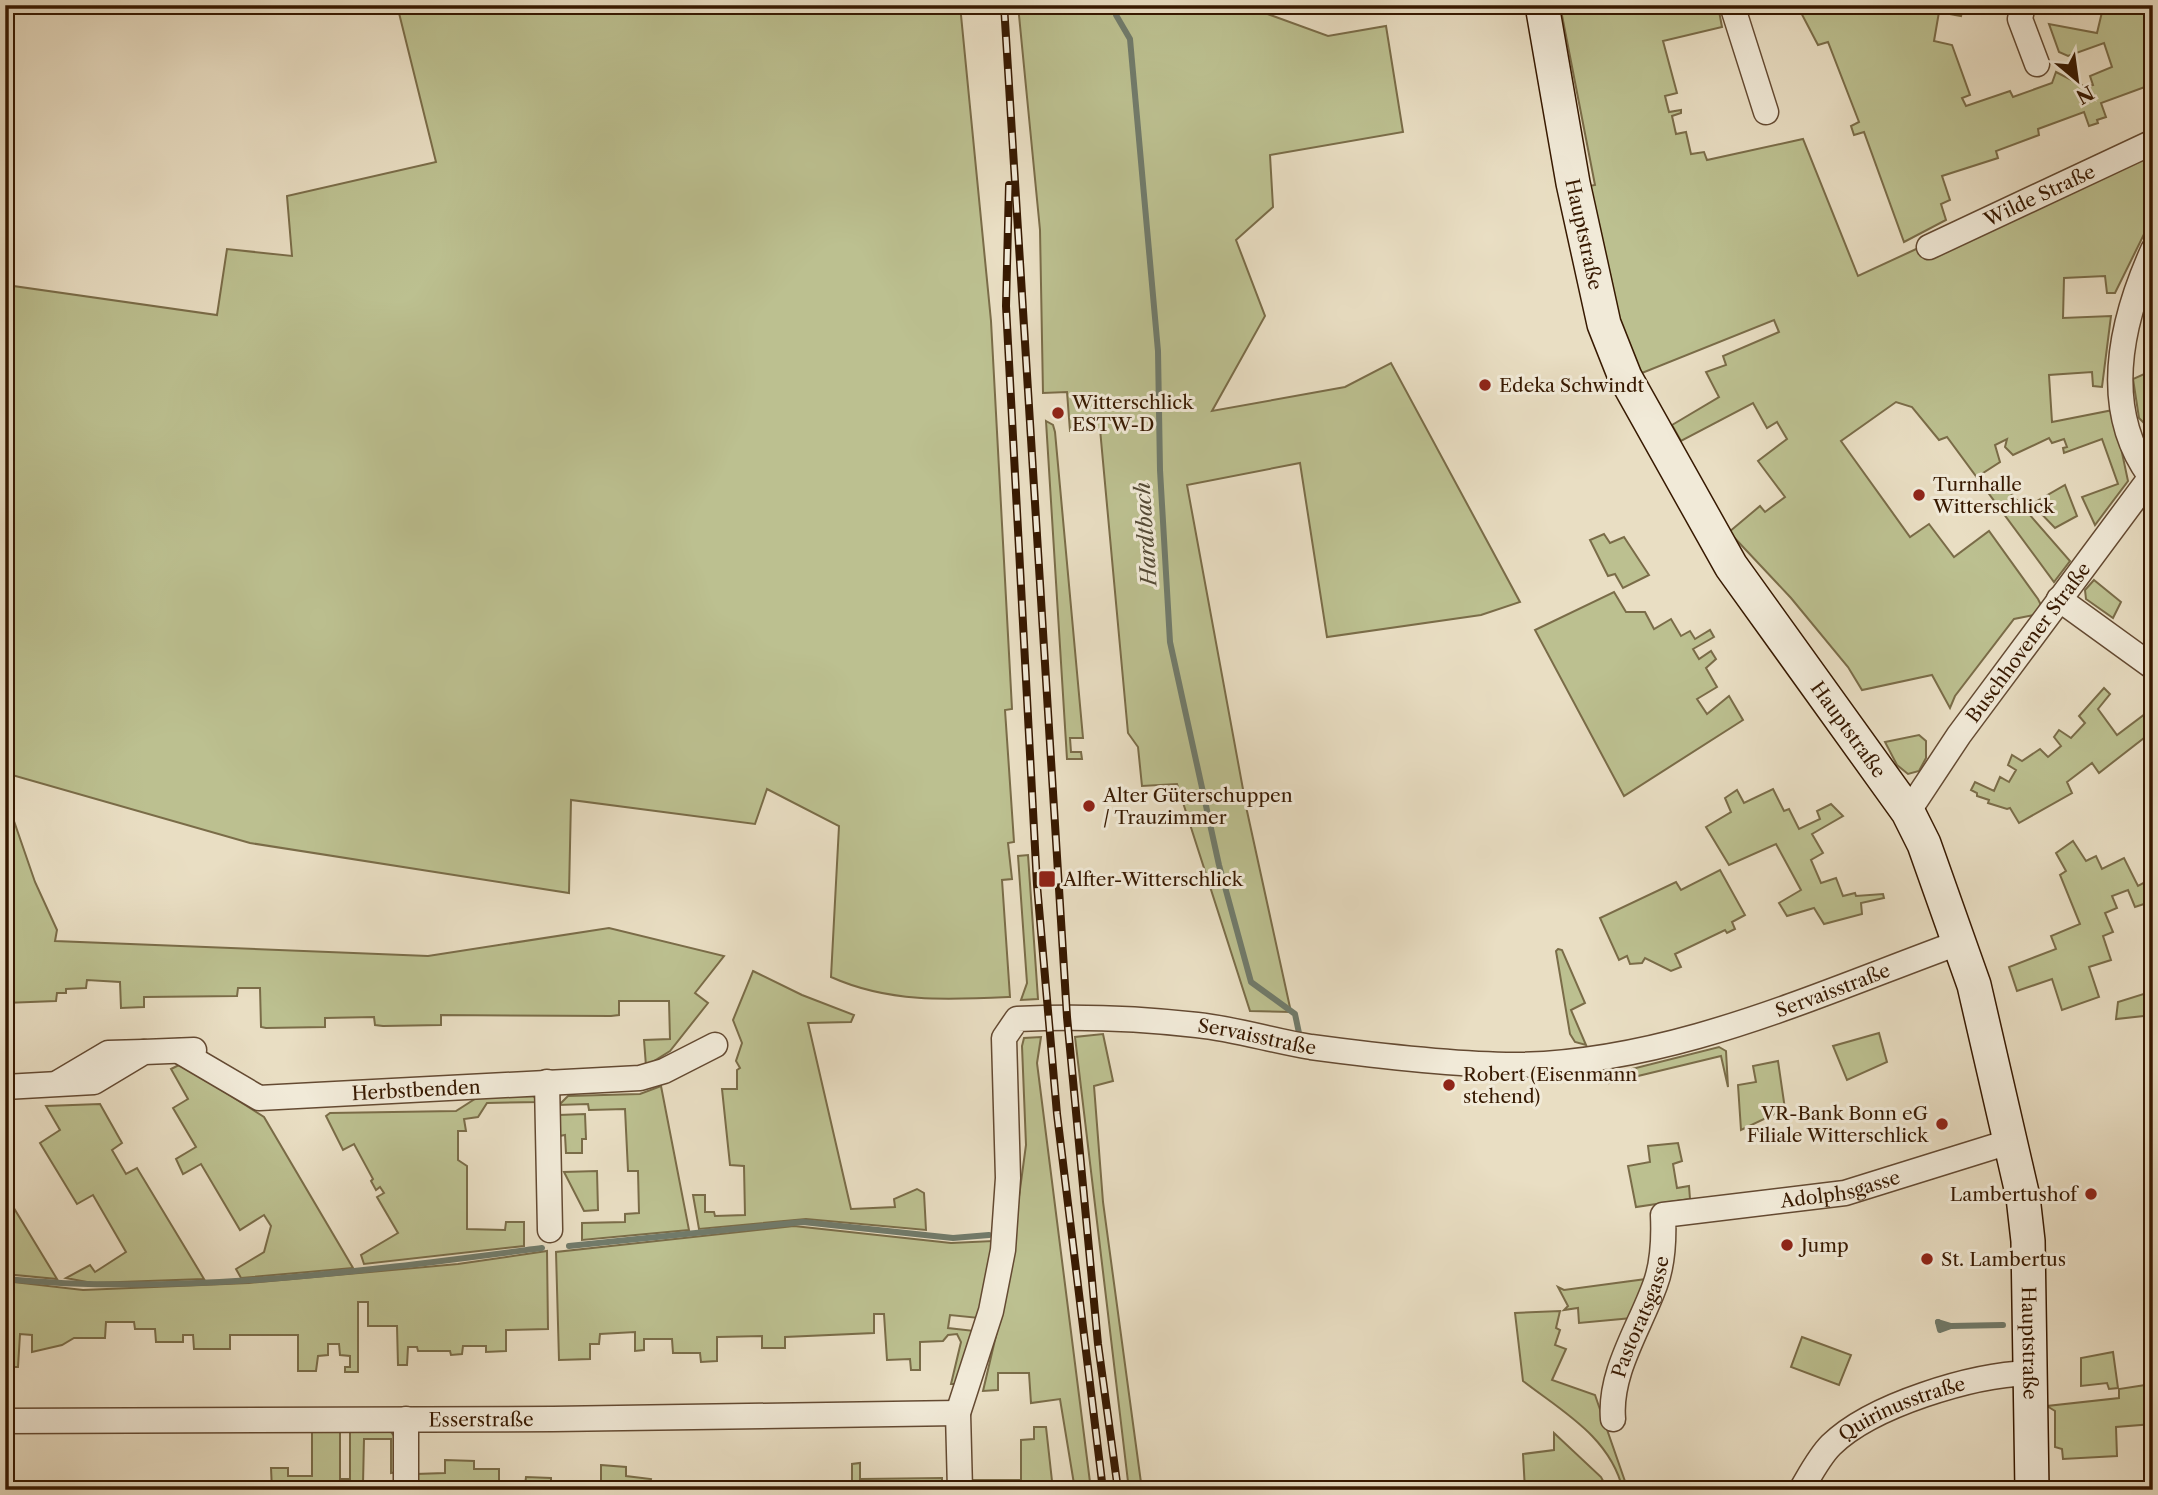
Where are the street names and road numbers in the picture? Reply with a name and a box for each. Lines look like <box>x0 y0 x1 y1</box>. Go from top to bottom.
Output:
street label: Wilde Straße <box>1980 160 2099 232</box>
street label: Hauptstraße <box>1560 177 1607 292</box>
street label: Buschhovener Straße <box>1961 558 2095 727</box>
street label: Hauptstraße <box>1806 677 1890 782</box>
street label: Servaisstraße <box>1772 959 1893 1022</box>
street label: Servaisstraße <box>1196 1014 1318 1060</box>
street label: Herbstbenden <box>351 1075 481 1105</box>
street label: Adolphsgasse <box>1778 1166 1903 1213</box>
street label: Pastoratsgasse <box>1607 1255 1674 1381</box>
street label: Hauptstraße <box>2017 1286 2042 1400</box>
street label: Quirinusstraße <box>1834 1372 1968 1446</box>
street label: Esserstraße <box>428 1408 534 1431</box>

